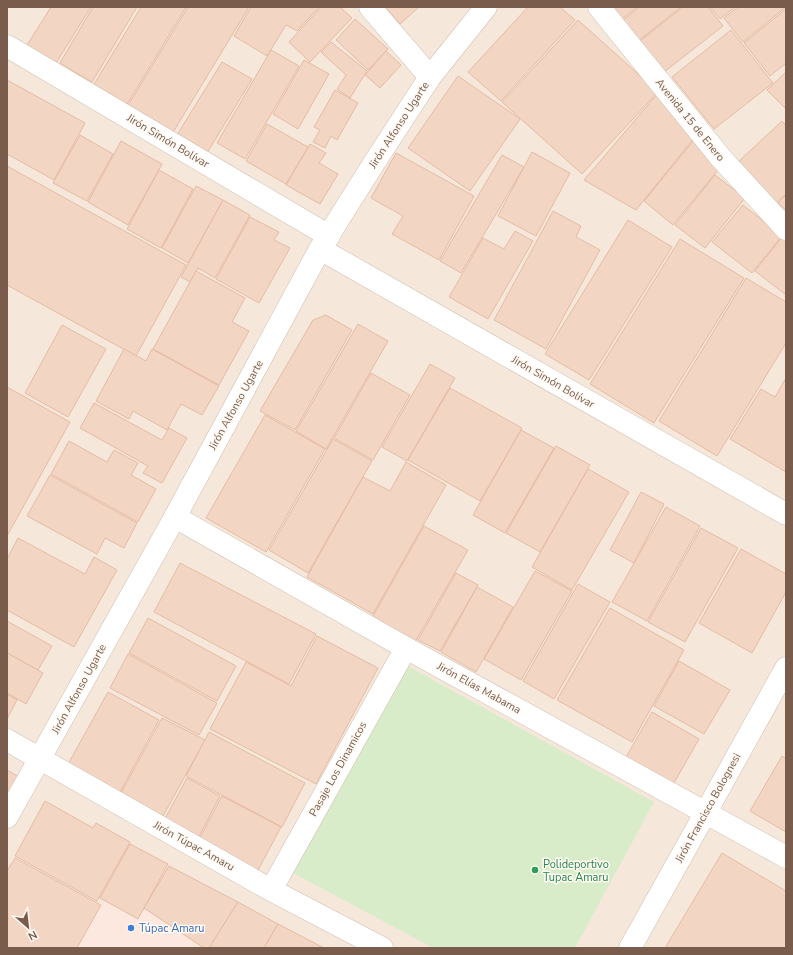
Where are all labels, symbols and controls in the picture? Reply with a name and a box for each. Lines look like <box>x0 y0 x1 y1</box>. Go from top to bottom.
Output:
street label: Avenida 15 de Enero <box>652 75 728 165</box>
street label: Jirón Alfonso Ugarte <box>365 79 433 172</box>
street label: Jirón Simón Bolívar <box>123 110 212 172</box>
street label: Jirón Simón Bolívar <box>508 352 597 412</box>
street label: Jirón Alfonso Ugarte <box>205 357 267 454</box>
street label: Jirón Alfonso Ugarte <box>48 641 110 738</box>
street label: Jirón Elías Mabama <box>433 658 524 717</box>
street label: Pasaje Los Dinamicos <box>306 719 370 819</box>
street label: Jirón Francisco Bolognesi <box>671 750 744 866</box>
street label: Jirón Túpac Amaru <box>150 817 237 875</box>
place label: Polideportivo Tupac Amaru <box>543 857 609 885</box>
marker: Polideportivo Tupac Amaru <box>530 865 540 875</box>
north arrow <box>8 907 48 947</box>
place label: Túpac Amaru <box>139 921 205 936</box>
marker: Túpac Amaru <box>126 923 136 933</box>
text: N <box>25 927 40 944</box>

